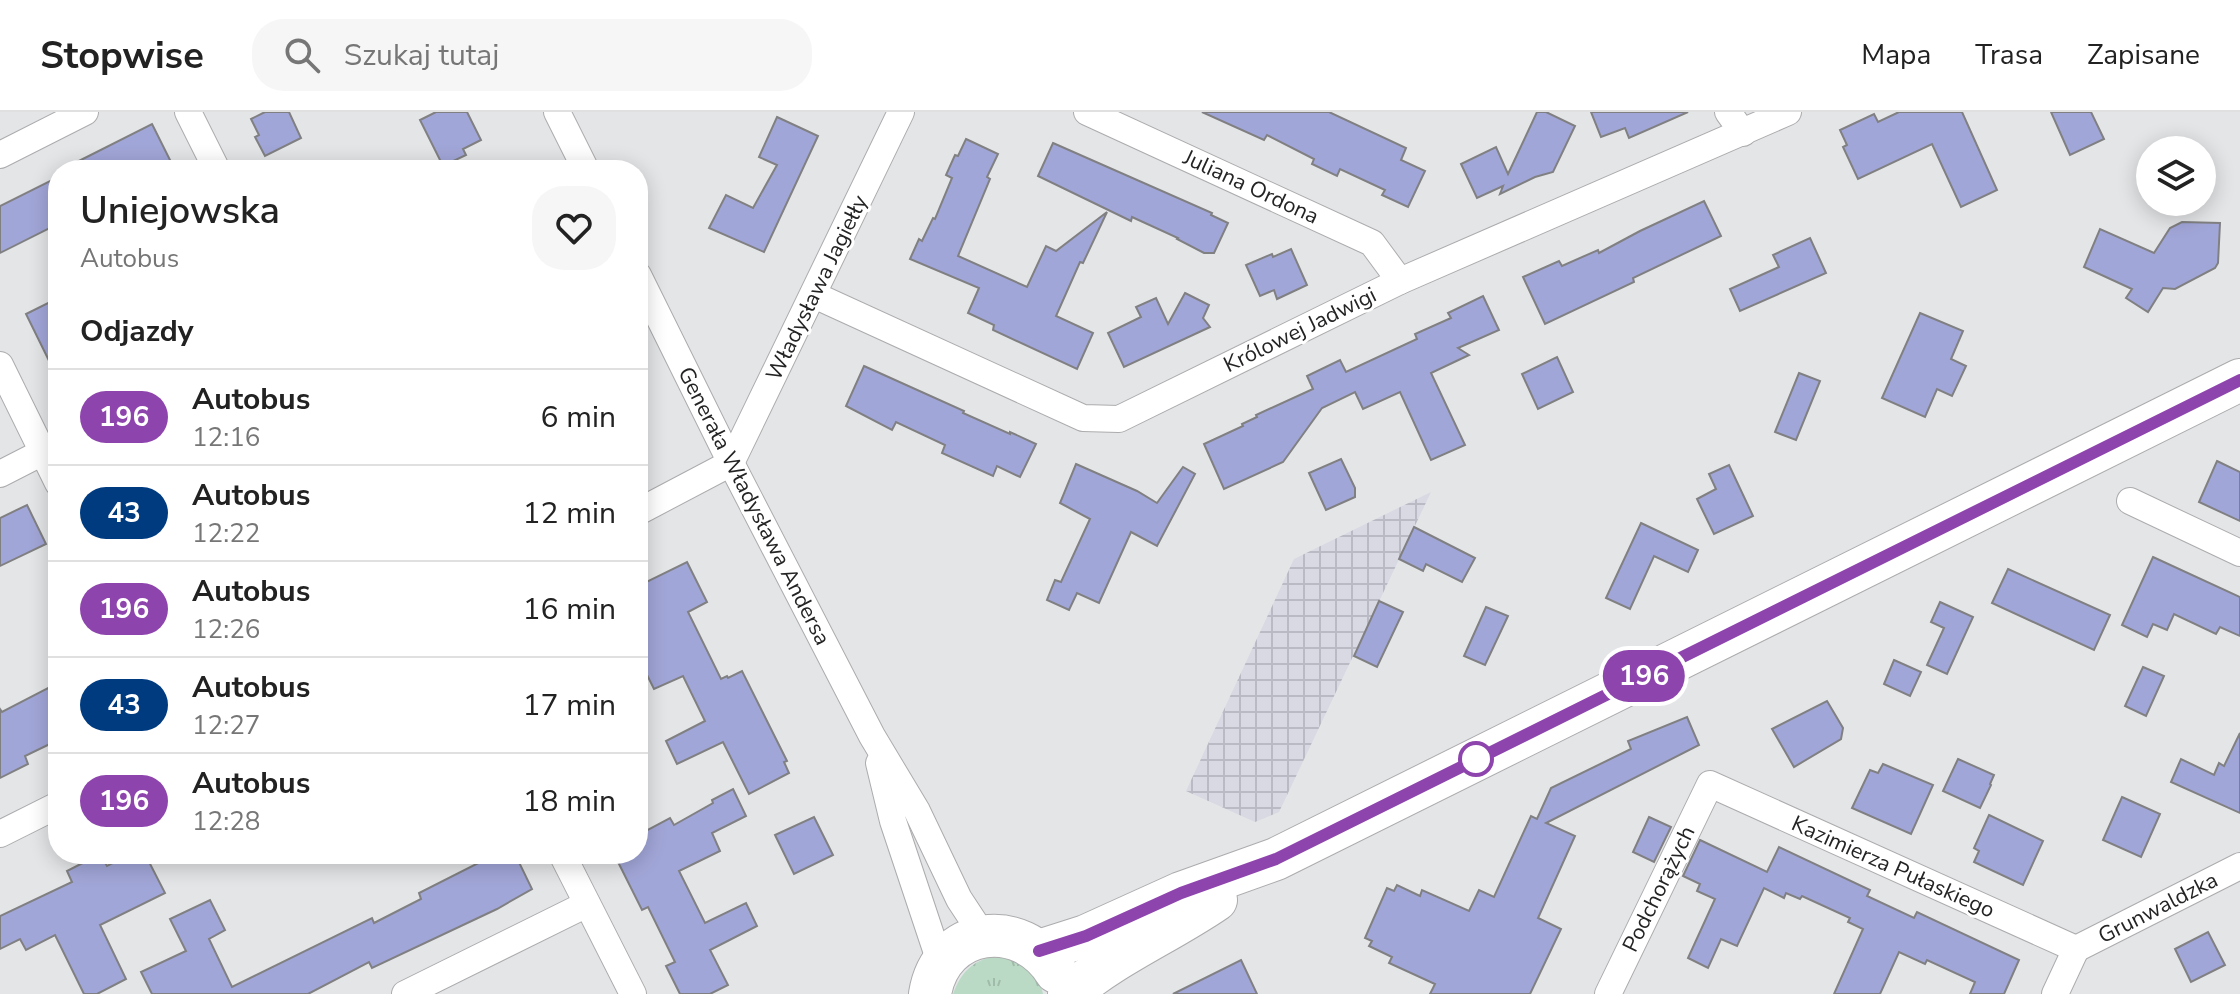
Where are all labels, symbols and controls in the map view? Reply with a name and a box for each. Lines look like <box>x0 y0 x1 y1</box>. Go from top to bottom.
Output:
search box <box>252 19 812 91</box>
text: Stopwise <box>40 30 204 81</box>
icon: search <box>280 33 324 77</box>
text: Szukaj tutaj <box>344 35 499 76</box>
text: Mapa <box>1861 36 1931 74</box>
text: Trasa <box>1975 36 2043 74</box>
text: Zapisane <box>2087 36 2200 74</box>
map controls <box>2136 136 2216 216</box>
button: layers <box>2136 136 2216 216</box>
street label: Juliana Ordona <box>1177 142 1324 232</box>
text: Uniejowska <box>80 185 280 236</box>
button: heart <box>532 186 616 270</box>
street label: Władysława Jagiełły <box>759 190 875 386</box>
text: Autobus <box>80 241 179 276</box>
street label: Królowej Jadwigi <box>1219 280 1381 380</box>
text: Odjazdy <box>80 311 193 352</box>
street label: Generała Władysława Andersa <box>671 362 837 650</box>
text: Autobus <box>192 379 310 420</box>
text: 6 min <box>541 397 616 438</box>
text: 196 <box>99 398 149 436</box>
text: 12:16 <box>192 420 260 455</box>
text: Autobus <box>192 475 310 516</box>
text: 12 min <box>523 493 616 534</box>
text: 43 <box>107 494 141 532</box>
text: 12:22 <box>192 516 260 551</box>
text: Autobus <box>192 571 310 612</box>
text: 16 min <box>523 589 616 630</box>
text: 196 <box>99 590 149 628</box>
text: 12:26 <box>192 612 260 647</box>
line badge: 196 <box>1598 650 1690 702</box>
text: 196 <box>1619 657 1669 695</box>
text: Autobus <box>192 667 310 708</box>
text: 17 min <box>523 685 616 726</box>
text: 43 <box>107 686 141 724</box>
text: 12:27 <box>192 708 260 743</box>
unlabelled marker <box>1459 742 1493 776</box>
text: Autobus <box>192 763 310 804</box>
text: 18 min <box>523 781 616 822</box>
text: 196 <box>99 782 149 820</box>
text: 12:28 <box>192 804 260 839</box>
street label: Kazimierza Pułaskiego <box>1787 809 1999 925</box>
street label: Podchorążych <box>1616 821 1702 957</box>
street label: Grunwaldzka <box>2093 865 2223 951</box>

